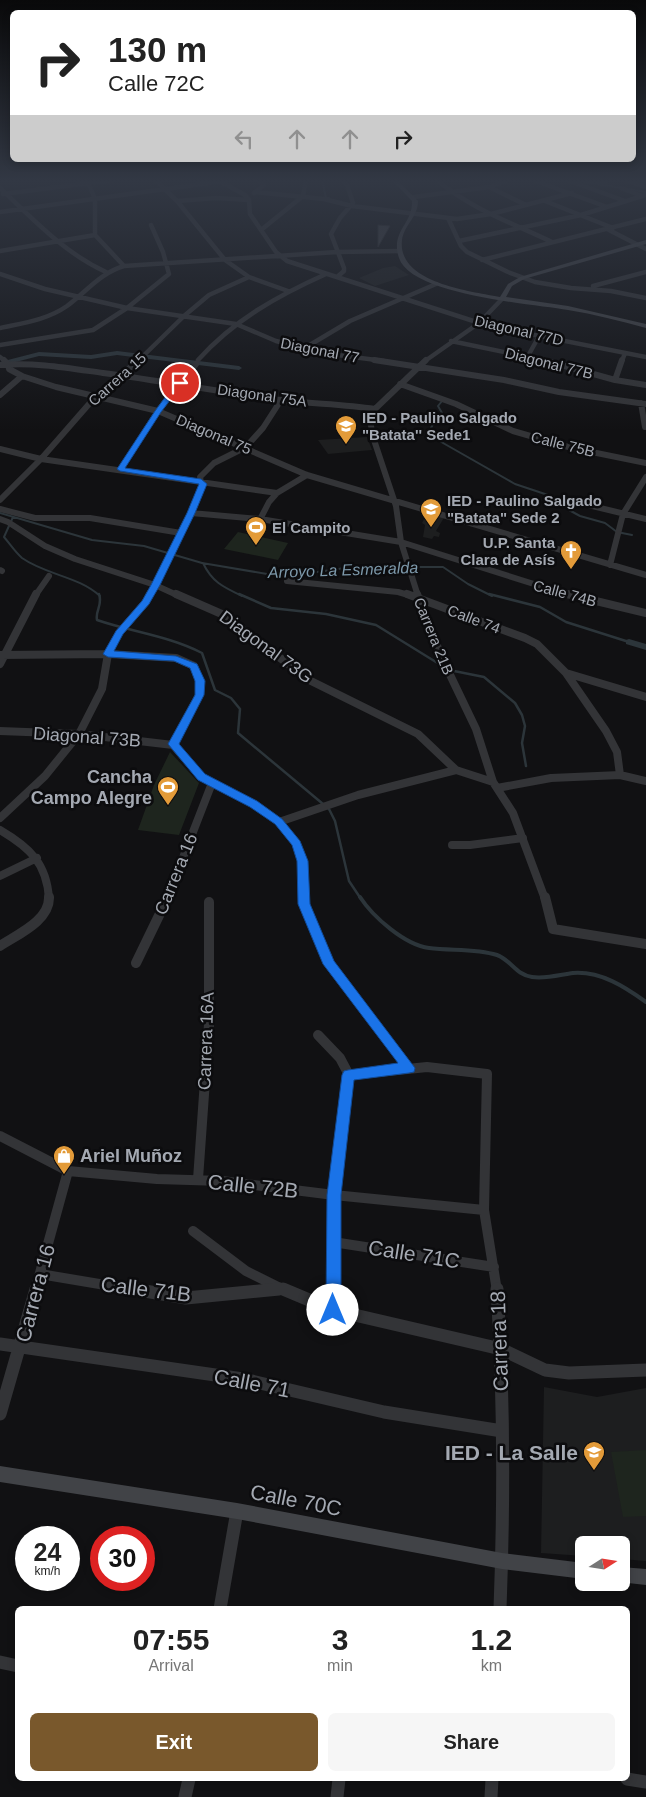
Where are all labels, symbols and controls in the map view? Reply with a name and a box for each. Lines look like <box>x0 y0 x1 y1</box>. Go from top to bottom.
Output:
icon: right <box>25 30 90 95</box>
text: 130 m <box>108 30 207 69</box>
text: Calle 72C <box>108 71 205 96</box>
icon: left <box>230 125 258 153</box>
icon: ahead <box>283 125 311 153</box>
icon: ahead <box>336 125 364 153</box>
icon: right <box>389 125 417 153</box>
street label: Diagonal 77D <box>473 311 565 349</box>
street label: Diagonal 77 <box>279 334 361 366</box>
street label: Diagonal 77B <box>503 344 595 382</box>
street label: Carrera 15 <box>85 349 149 409</box>
pin <box>159 362 201 404</box>
icon: arrive <box>166 369 194 397</box>
street label: Diagonal 75A <box>216 380 308 410</box>
place label: IED - Paulino Salgado "Batata'' Sede1 <box>362 409 517 443</box>
street label: Diagonal 75 <box>174 411 254 457</box>
school or university icon: IED - Paulino Salgado "Batata'' Sede1 <box>334 414 358 445</box>
street label: Calle 75B <box>529 428 597 460</box>
place label: IED - Paulino Salgado "Batata" Sede 2 <box>447 492 602 526</box>
school or university icon: IED - Paulino Salgado "Batata" Sede 2 <box>419 497 443 528</box>
sports icon: El Campito <box>244 515 268 546</box>
place label: El Campito <box>272 519 350 536</box>
place label: U.P. Santa Clara de Asís <box>461 534 556 568</box>
church icon: U.P. Santa Clara de Asís <box>559 539 583 570</box>
water label: Arroyo La Esmeralda <box>267 559 418 581</box>
street label: Calle 74B <box>531 576 599 610</box>
street label: Carrera 21B <box>411 595 457 677</box>
street label: Calle 74 <box>445 601 503 637</box>
street label: Diagonal 73G <box>216 607 316 687</box>
street label: Diagonal 73B <box>32 723 142 751</box>
place label: Cancha Campo Alegre <box>31 767 153 808</box>
sports icon: Cancha Campo Alegre <box>156 775 180 806</box>
street label: Carrera 16 <box>151 830 201 918</box>
street label: Carrera 16A <box>194 992 218 1090</box>
shop icon: Ariel Muñoz <box>52 1144 76 1175</box>
place label: Ariel Muñoz <box>80 1146 182 1166</box>
street label: Calle 72B <box>207 1170 299 1202</box>
street label: Calle 71C <box>367 1235 461 1273</box>
street label: Carrera 16 <box>11 1242 59 1344</box>
street label: Calle 71B <box>99 1272 193 1306</box>
position arrow <box>306 1283 358 1335</box>
street label: Carrera 18 <box>486 1290 512 1392</box>
street label: Calle 71 <box>212 1364 292 1402</box>
school or university icon: IED - La Salle <box>582 1440 606 1471</box>
place label: IED - La Salle <box>445 1441 578 1464</box>
street label: Calle 70C <box>249 1480 343 1520</box>
speed limit sign: 30 <box>90 1526 155 1591</box>
north arrow <box>575 1536 630 1591</box>
map controls <box>575 1536 630 1591</box>
text: 24 <box>34 1538 61 1566</box>
text: km/h <box>34 1564 61 1578</box>
text: 07:55 <box>133 1623 209 1656</box>
text: 3 <box>332 1623 348 1656</box>
text: 1.2 <box>471 1623 512 1656</box>
text: Arrival <box>148 1657 194 1674</box>
text: min <box>327 1657 353 1674</box>
text: km <box>481 1657 502 1674</box>
button: Exit <box>30 1713 318 1771</box>
button: Share <box>328 1713 615 1771</box>

